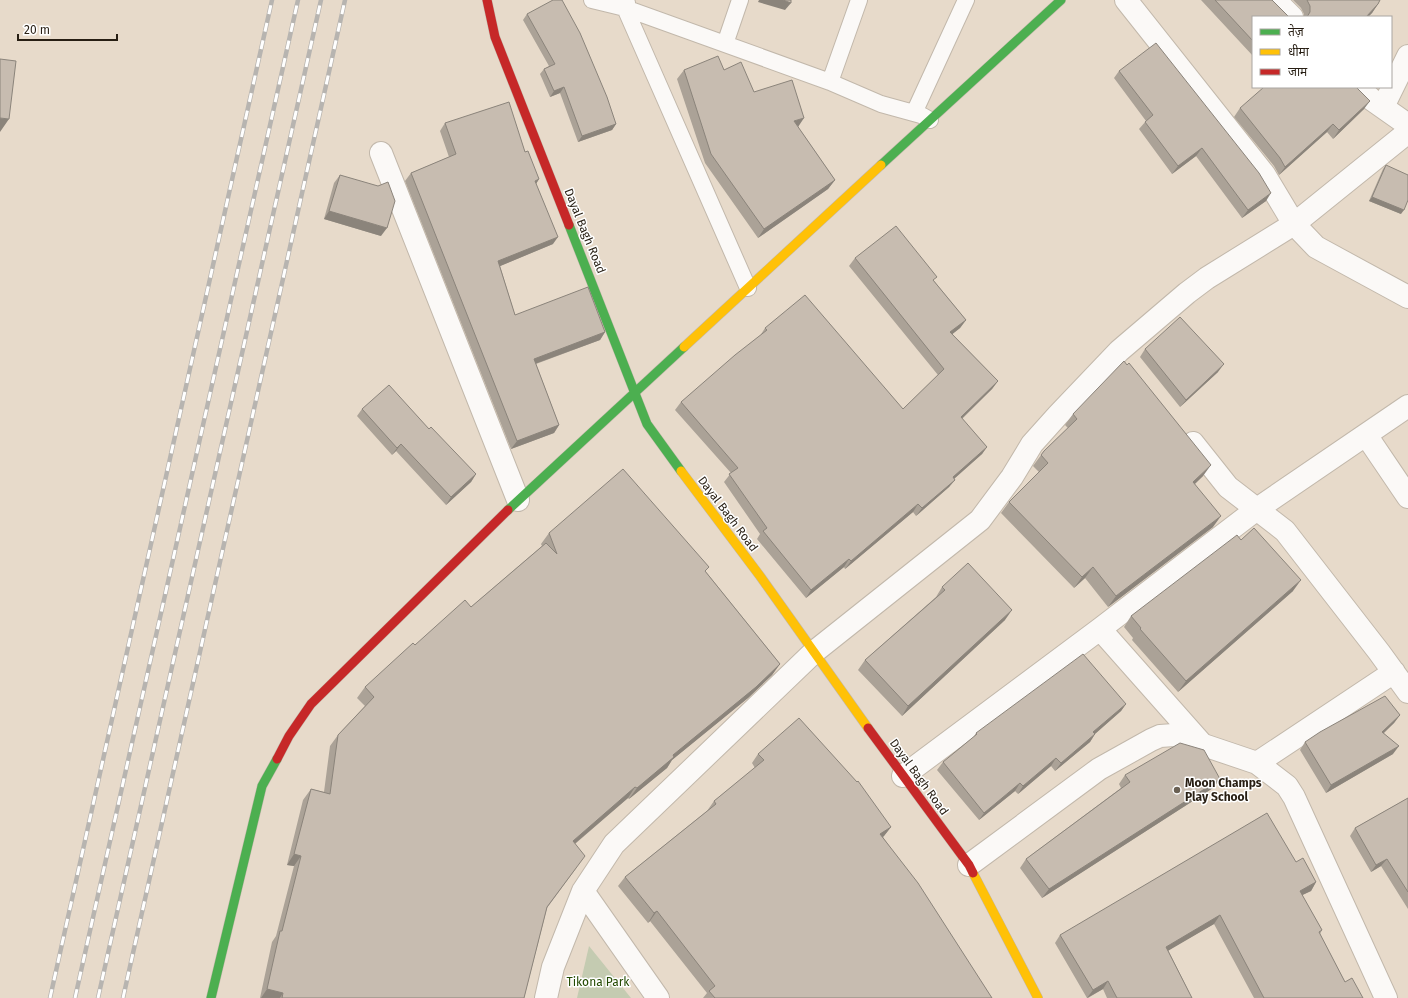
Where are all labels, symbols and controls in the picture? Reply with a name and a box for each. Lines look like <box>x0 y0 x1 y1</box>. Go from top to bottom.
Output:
scale bar <box>18 16 117 42</box>
legend <box>1252 16 1392 88</box>
text: 20 m <box>24 23 50 37</box>
text: तेज़ <box>1288 24 1305 39</box>
text: धीमा <box>1288 44 1310 59</box>
text: जाम <box>1288 65 1308 79</box>
street label: Dayal Bagh Road <box>562 186 608 276</box>
street label: Dayal Bagh Road <box>695 474 761 554</box>
street label: Dayal Bagh Road <box>887 736 951 818</box>
place label: Moon Champs Play School <box>1185 776 1262 804</box>
marker: Moon Champs Play School <box>1172 785 1182 795</box>
park label: Tikona Park <box>567 975 630 989</box>

